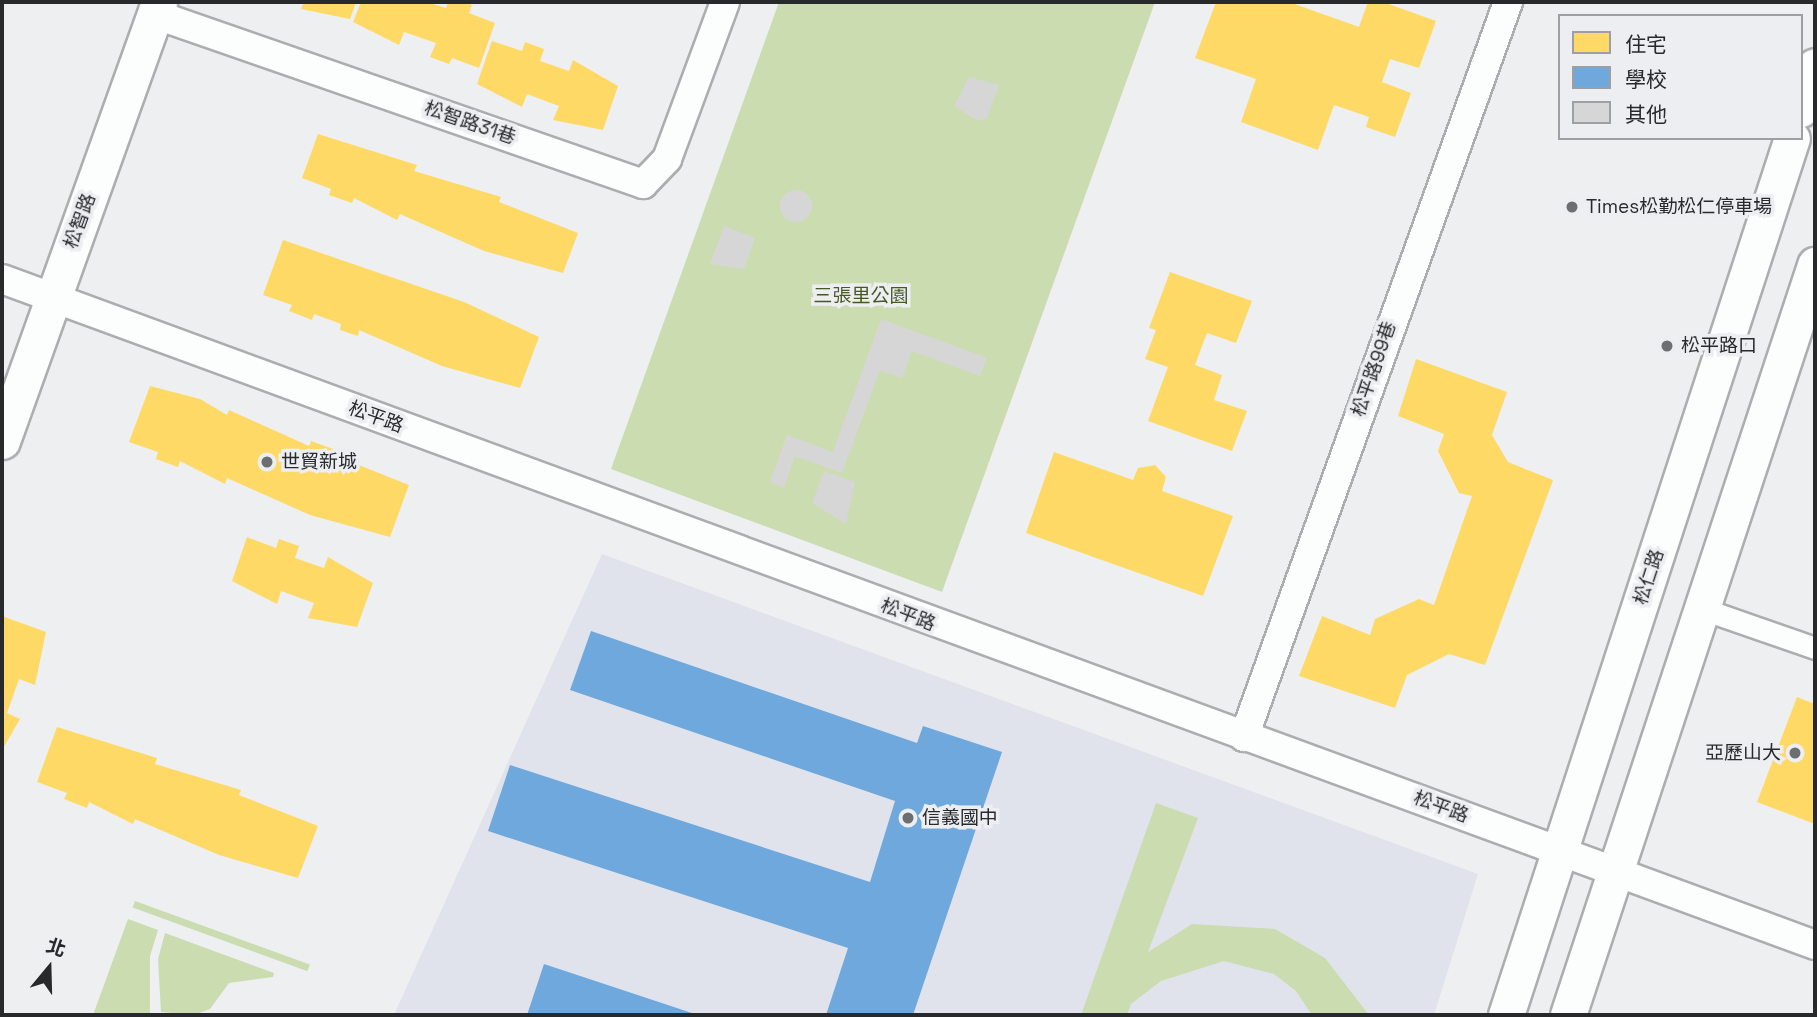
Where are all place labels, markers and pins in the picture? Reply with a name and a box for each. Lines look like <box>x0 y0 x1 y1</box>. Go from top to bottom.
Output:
place label: Times松勤松仁停車場 <box>1586 196 1772 218</box>
marker: Times松勤松仁停車場 <box>1564 199 1580 215</box>
place label: 松平路口 <box>1681 335 1757 357</box>
marker: 松平路口 <box>1659 338 1675 354</box>
place label: 世貿新城 <box>281 451 357 473</box>
marker: 世貿新城 <box>259 454 275 470</box>
place label: 亞歷山大 <box>1705 742 1781 764</box>
marker: 亞歷山大 <box>1787 745 1803 761</box>
place label: 信義國中 <box>922 807 998 829</box>
marker: 信義國中 <box>900 810 916 826</box>

